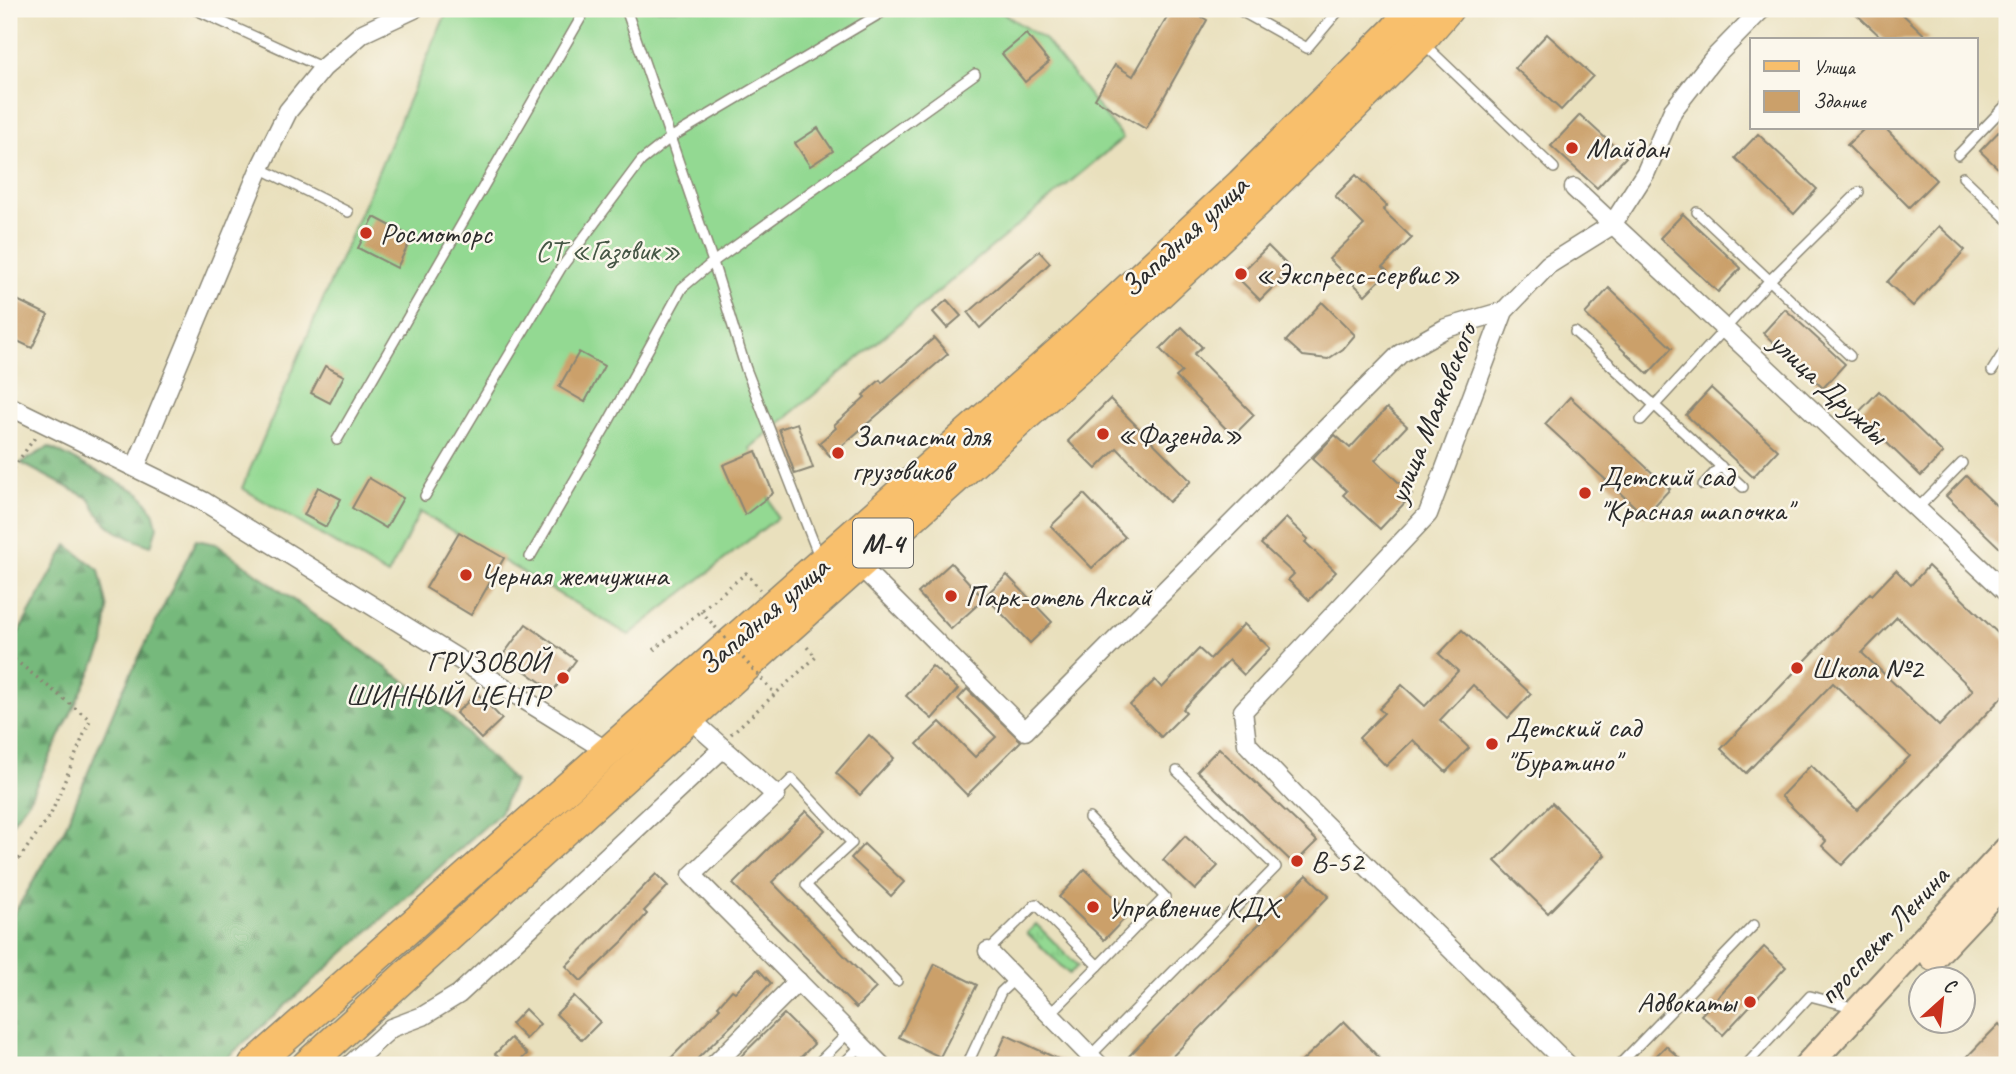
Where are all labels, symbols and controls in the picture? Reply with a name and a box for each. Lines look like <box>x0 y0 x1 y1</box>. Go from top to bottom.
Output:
legend <box>1750 38 1978 130</box>
text: Улица <box>1813 54 1856 80</box>
text: Здание <box>1813 88 1867 114</box>
place label: Майдан <box>1586 129 1671 167</box>
marker: Майдан <box>1564 140 1580 156</box>
street label: Западная улица <box>1112 166 1257 305</box>
place label: Росмоторс <box>380 214 493 252</box>
marker: Росмоторс <box>358 225 374 241</box>
park label: СТ «Газовик» <box>535 231 681 269</box>
place label: «Экспресс-сервис» <box>1255 255 1460 293</box>
marker: «Экспресс-сервис» <box>1233 266 1249 282</box>
street label: улица Маяковского <box>1378 314 1487 510</box>
street label: улица Дружбы <box>1760 322 1898 454</box>
place label: «Фазенда» <box>1117 415 1242 453</box>
place label: Запчасти для грузовиков <box>852 417 992 489</box>
marker: «Фазенда» <box>1095 426 1111 442</box>
marker: Запчасти для грузовиков <box>830 445 846 461</box>
place label: Детский сад "Красная шапочка" <box>1599 457 1798 529</box>
marker: Детский сад "Красная шапочка" <box>1577 485 1593 501</box>
road number: М-4 <box>853 518 913 568</box>
street label: Западная улица <box>690 547 838 683</box>
place label: Черная жемчужина <box>480 556 670 594</box>
marker: Черная жемчужина <box>458 567 474 583</box>
place label: Парк-отель Аксай <box>965 577 1153 615</box>
marker: Парк-отель Аксай <box>943 588 959 604</box>
place label: ГРУЗОВОЙ ШИННЫЙ ЦЕНТР <box>345 642 554 714</box>
place label: Школа №2 <box>1811 649 1925 687</box>
marker: Школа №2 <box>1789 660 1805 676</box>
marker: ГРУЗОВОЙ ШИННЫЙ ЦЕНТР <box>555 670 571 686</box>
place label: Детский сад "Буратино" <box>1506 708 1643 780</box>
marker: Детский сад "Буратино" <box>1484 736 1500 752</box>
place label: В-52 <box>1311 842 1366 880</box>
marker: В-52 <box>1289 853 1305 869</box>
street label: проспект Ленина <box>1809 856 1958 1012</box>
place label: Управление КДХ <box>1107 888 1283 926</box>
marker: Управление КДХ <box>1085 899 1101 915</box>
north arrow <box>1908 965 1978 1036</box>
text: С <box>1940 973 1961 1000</box>
place label: Адвокаты <box>1637 983 1738 1021</box>
marker: Адвокаты <box>1742 994 1758 1010</box>

